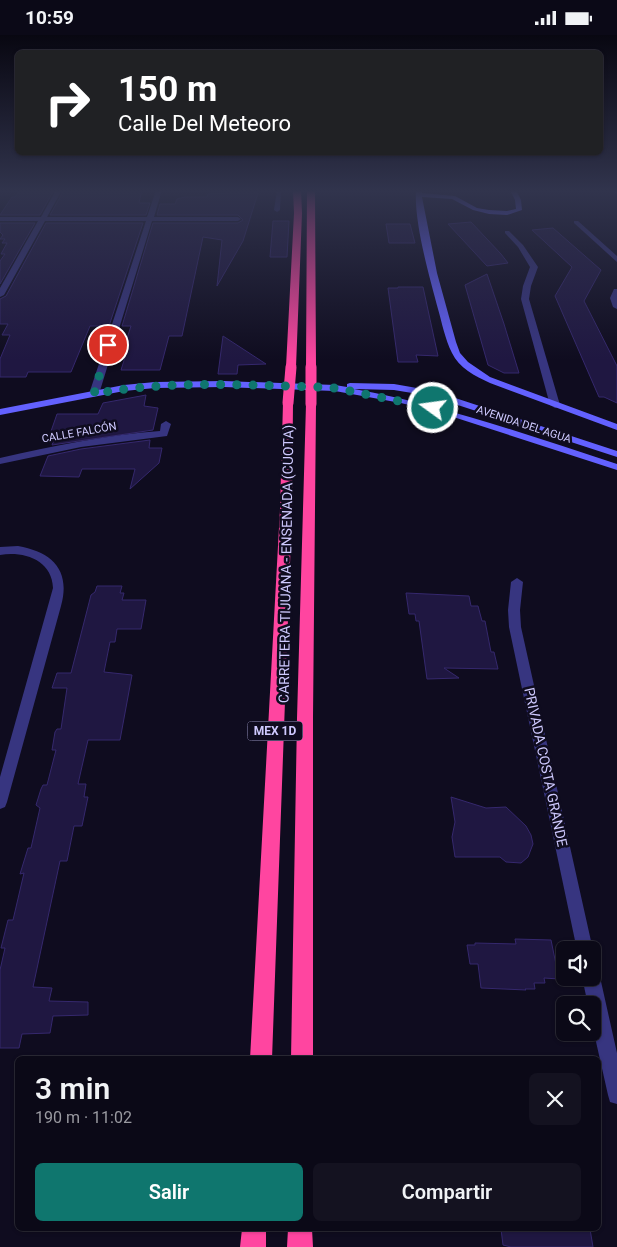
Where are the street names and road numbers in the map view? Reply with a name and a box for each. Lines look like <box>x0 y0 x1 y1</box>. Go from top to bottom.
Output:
street label: AVENIDA DEL AGUA <box>475 403 574 446</box>
street label: CALLE FALCÓN <box>41 420 117 445</box>
street label: CARRETERA TIJUANA - ENSENADA (CUOTA) <box>276 425 297 703</box>
street label: PRIVADA COSTA GRANDE <box>521 686 571 848</box>
road number: MEX 1D <box>248 721 302 741</box>

